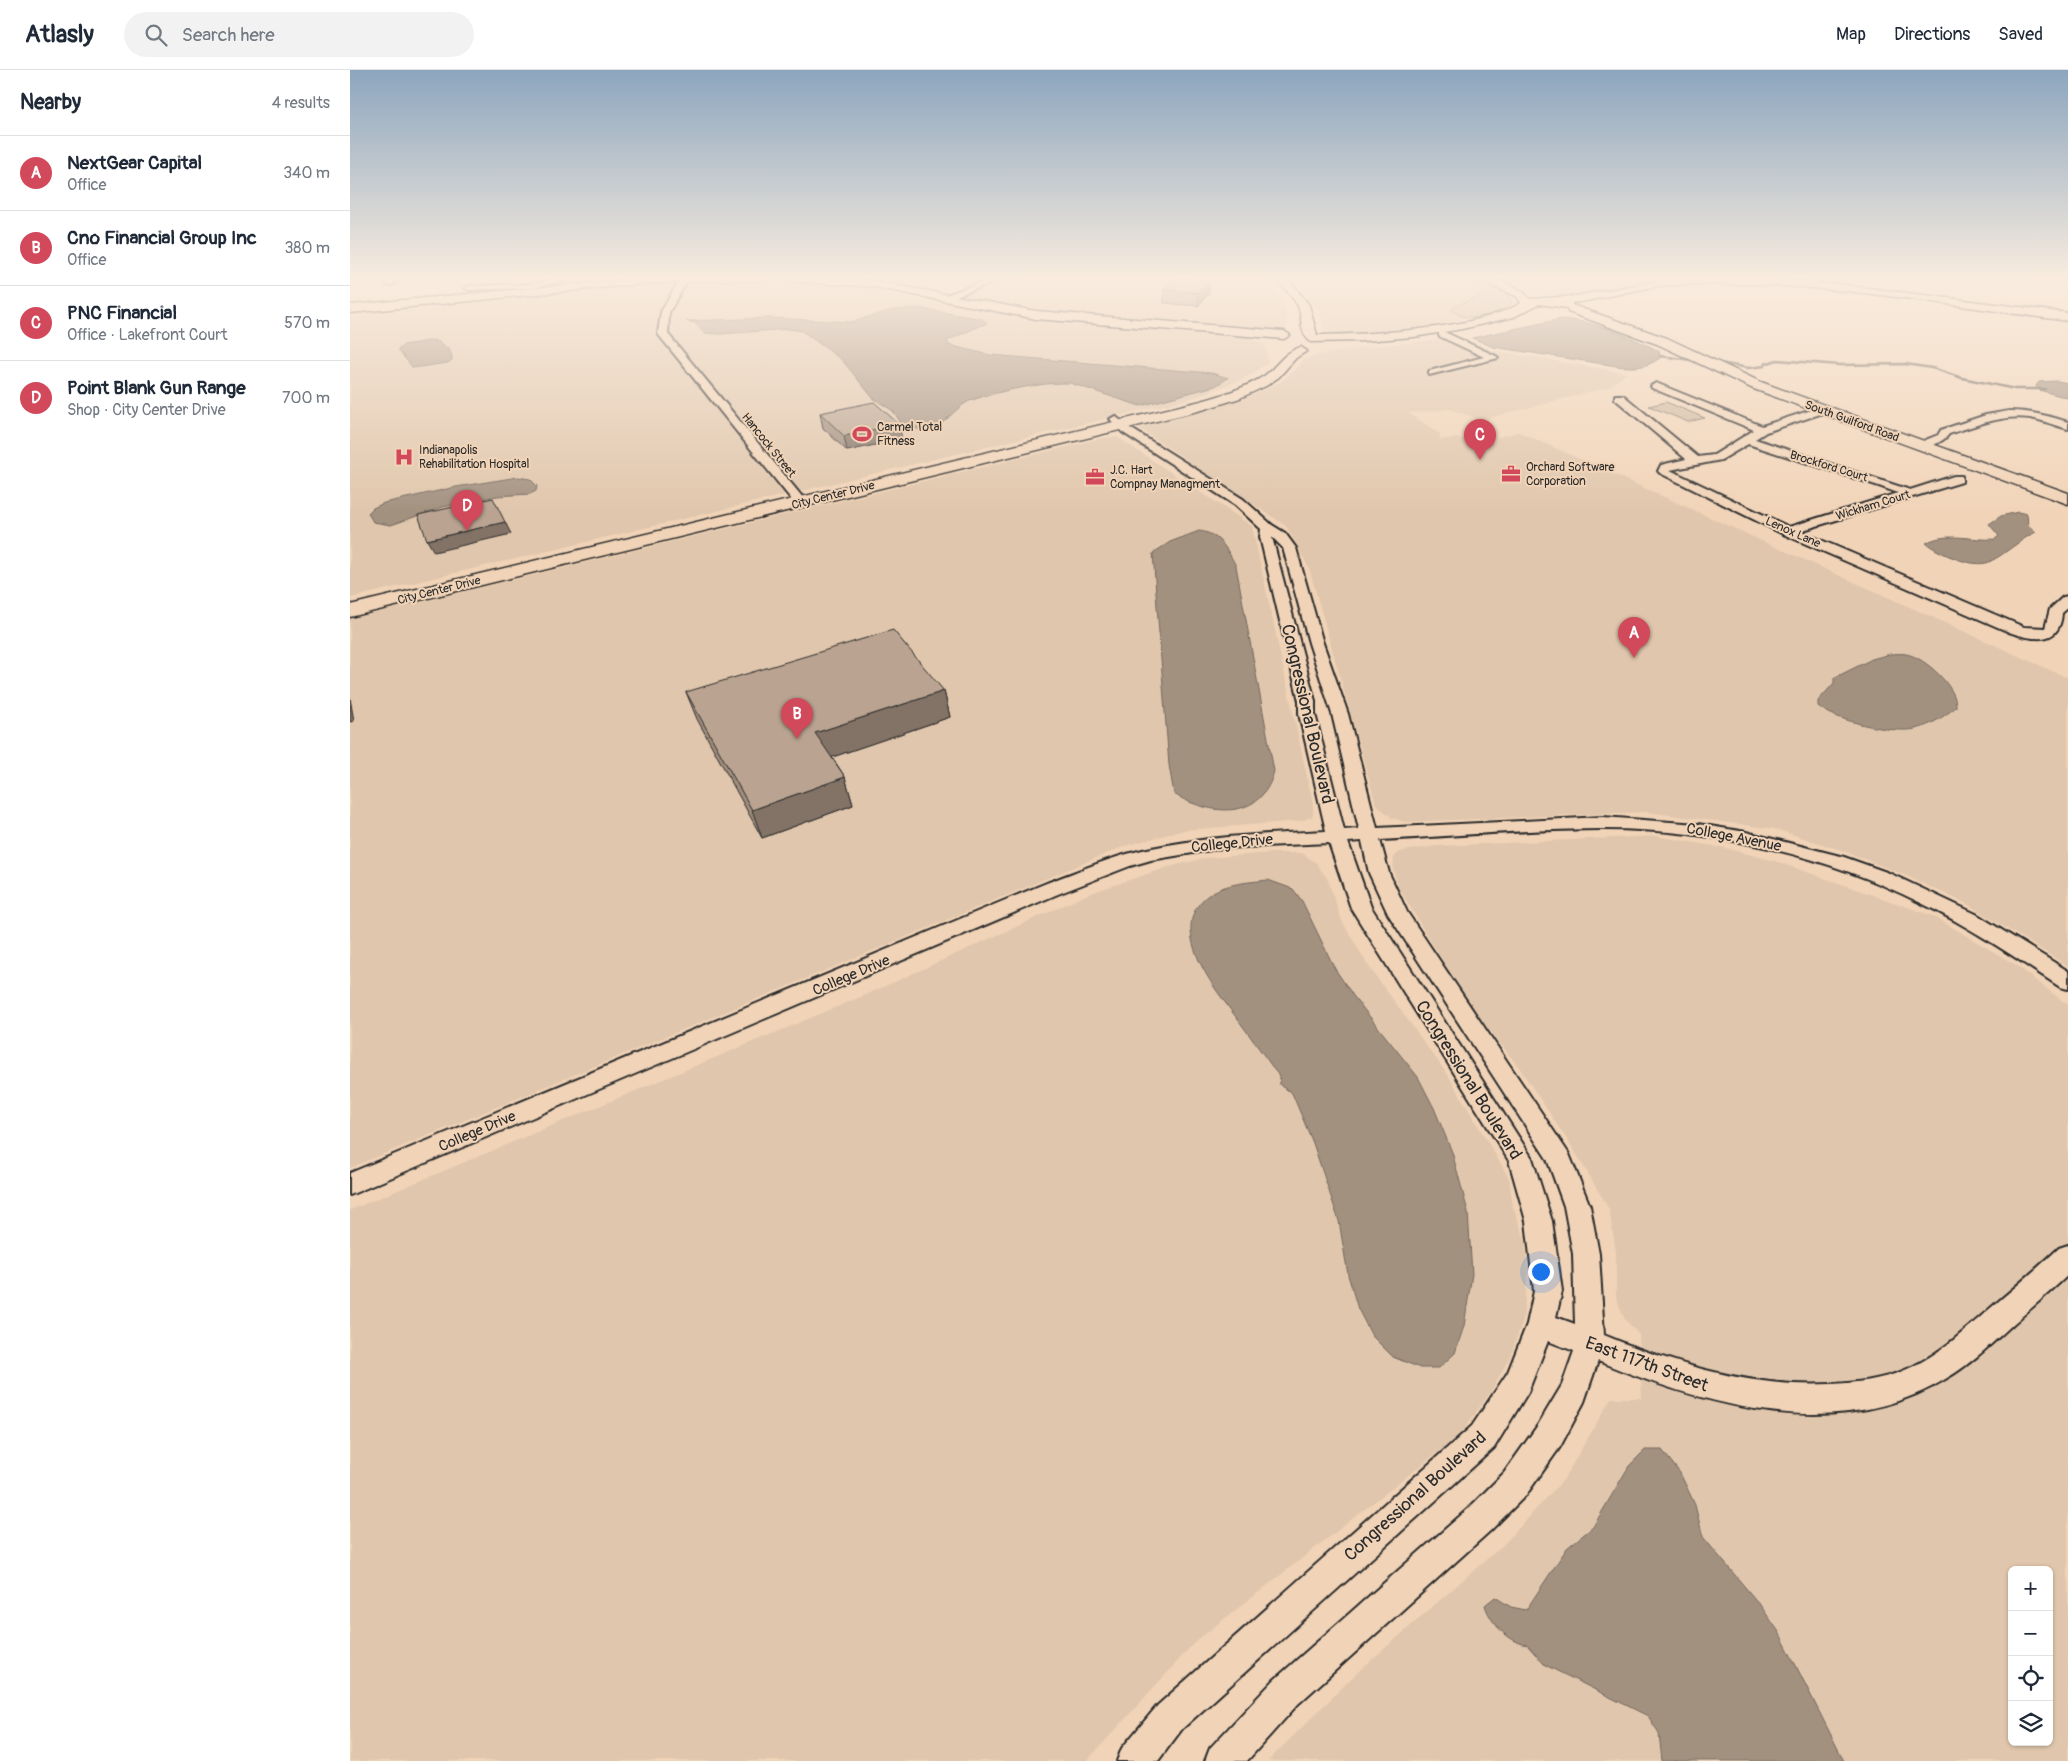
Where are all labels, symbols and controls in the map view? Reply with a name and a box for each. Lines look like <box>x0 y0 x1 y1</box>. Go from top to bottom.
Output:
search box <box>124 12 474 57</box>
text: Atlasly <box>25 20 94 49</box>
icon: search <box>142 21 170 49</box>
text: Search here <box>182 23 275 47</box>
text: Map <box>1836 23 1866 46</box>
text: Directions <box>1894 23 1970 46</box>
text: Saved <box>1998 23 2043 46</box>
text: Nearby <box>20 89 81 116</box>
text: 4 results <box>272 93 330 113</box>
text: NextGear Capital <box>67 151 202 175</box>
text: A <box>31 163 41 183</box>
text: 340 m <box>283 163 330 183</box>
text: Office <box>67 175 107 195</box>
text: Cno Financial Group Inc <box>67 226 257 250</box>
text: B <box>31 238 41 258</box>
text: 380 m <box>284 238 330 258</box>
text: Office <box>67 250 107 270</box>
text: PNC Financial <box>67 301 177 325</box>
text: C <box>31 313 41 333</box>
text: 570 m <box>284 313 330 333</box>
text: Office · Lakefront Court <box>67 325 227 345</box>
text: Point Blank Gun Range <box>67 376 246 400</box>
text: D <box>31 388 41 408</box>
text: 700 m <box>282 388 330 408</box>
street label: South Guilford Road <box>1803 397 1901 446</box>
text: Shop · City Center Drive <box>67 400 226 420</box>
street label: Hancock Street <box>738 410 799 481</box>
pin: C <box>1464 419 1496 460</box>
place label: Carmel Total Fitness <box>877 420 942 449</box>
sports icon: Carmel Total Fitness <box>851 423 873 445</box>
place label: Indianapolis Rehabilitation Hospital <box>419 443 529 472</box>
hospital icon: Indianapolis Rehabilitation Hospital <box>393 446 415 468</box>
street label: Brockford Court <box>1788 448 1870 485</box>
place label: Orchard Software Corporation <box>1526 460 1615 489</box>
place label: J.C. Hart Compnay Managment <box>1110 463 1220 492</box>
office icon: Orchard Software Corporation <box>1500 463 1522 485</box>
office icon: J.C. Hart Compnay Managment <box>1084 466 1106 488</box>
street label: City Center Drive <box>790 478 876 513</box>
street label: Wickham Court <box>1834 487 1912 524</box>
pin: D <box>451 490 483 531</box>
street label: Lenox Lane <box>1763 514 1823 551</box>
street label: City Center Drive <box>396 573 482 608</box>
pin: A <box>1618 617 1650 658</box>
street label: Congressional Boulevard <box>1276 622 1339 806</box>
pin: B <box>781 698 813 739</box>
street label: College Avenue <box>1685 819 1784 856</box>
street label: College Drive <box>1190 830 1274 857</box>
street label: College Drive <box>810 950 893 1000</box>
street label: Congressional Boulevard <box>1410 996 1527 1164</box>
street label: College Drive <box>436 1106 519 1156</box>
your location <box>1528 1259 1554 1285</box>
street label: East 117th Street <box>1582 1332 1712 1398</box>
street label: Congressional Boulevard <box>1339 1426 1491 1566</box>
map controls <box>2008 1566 2053 1746</box>
button: + <box>2008 1566 2053 1611</box>
button: − <box>2008 1611 2053 1656</box>
button: locate <box>2008 1656 2053 1701</box>
button: layers <box>2008 1701 2053 1746</box>

